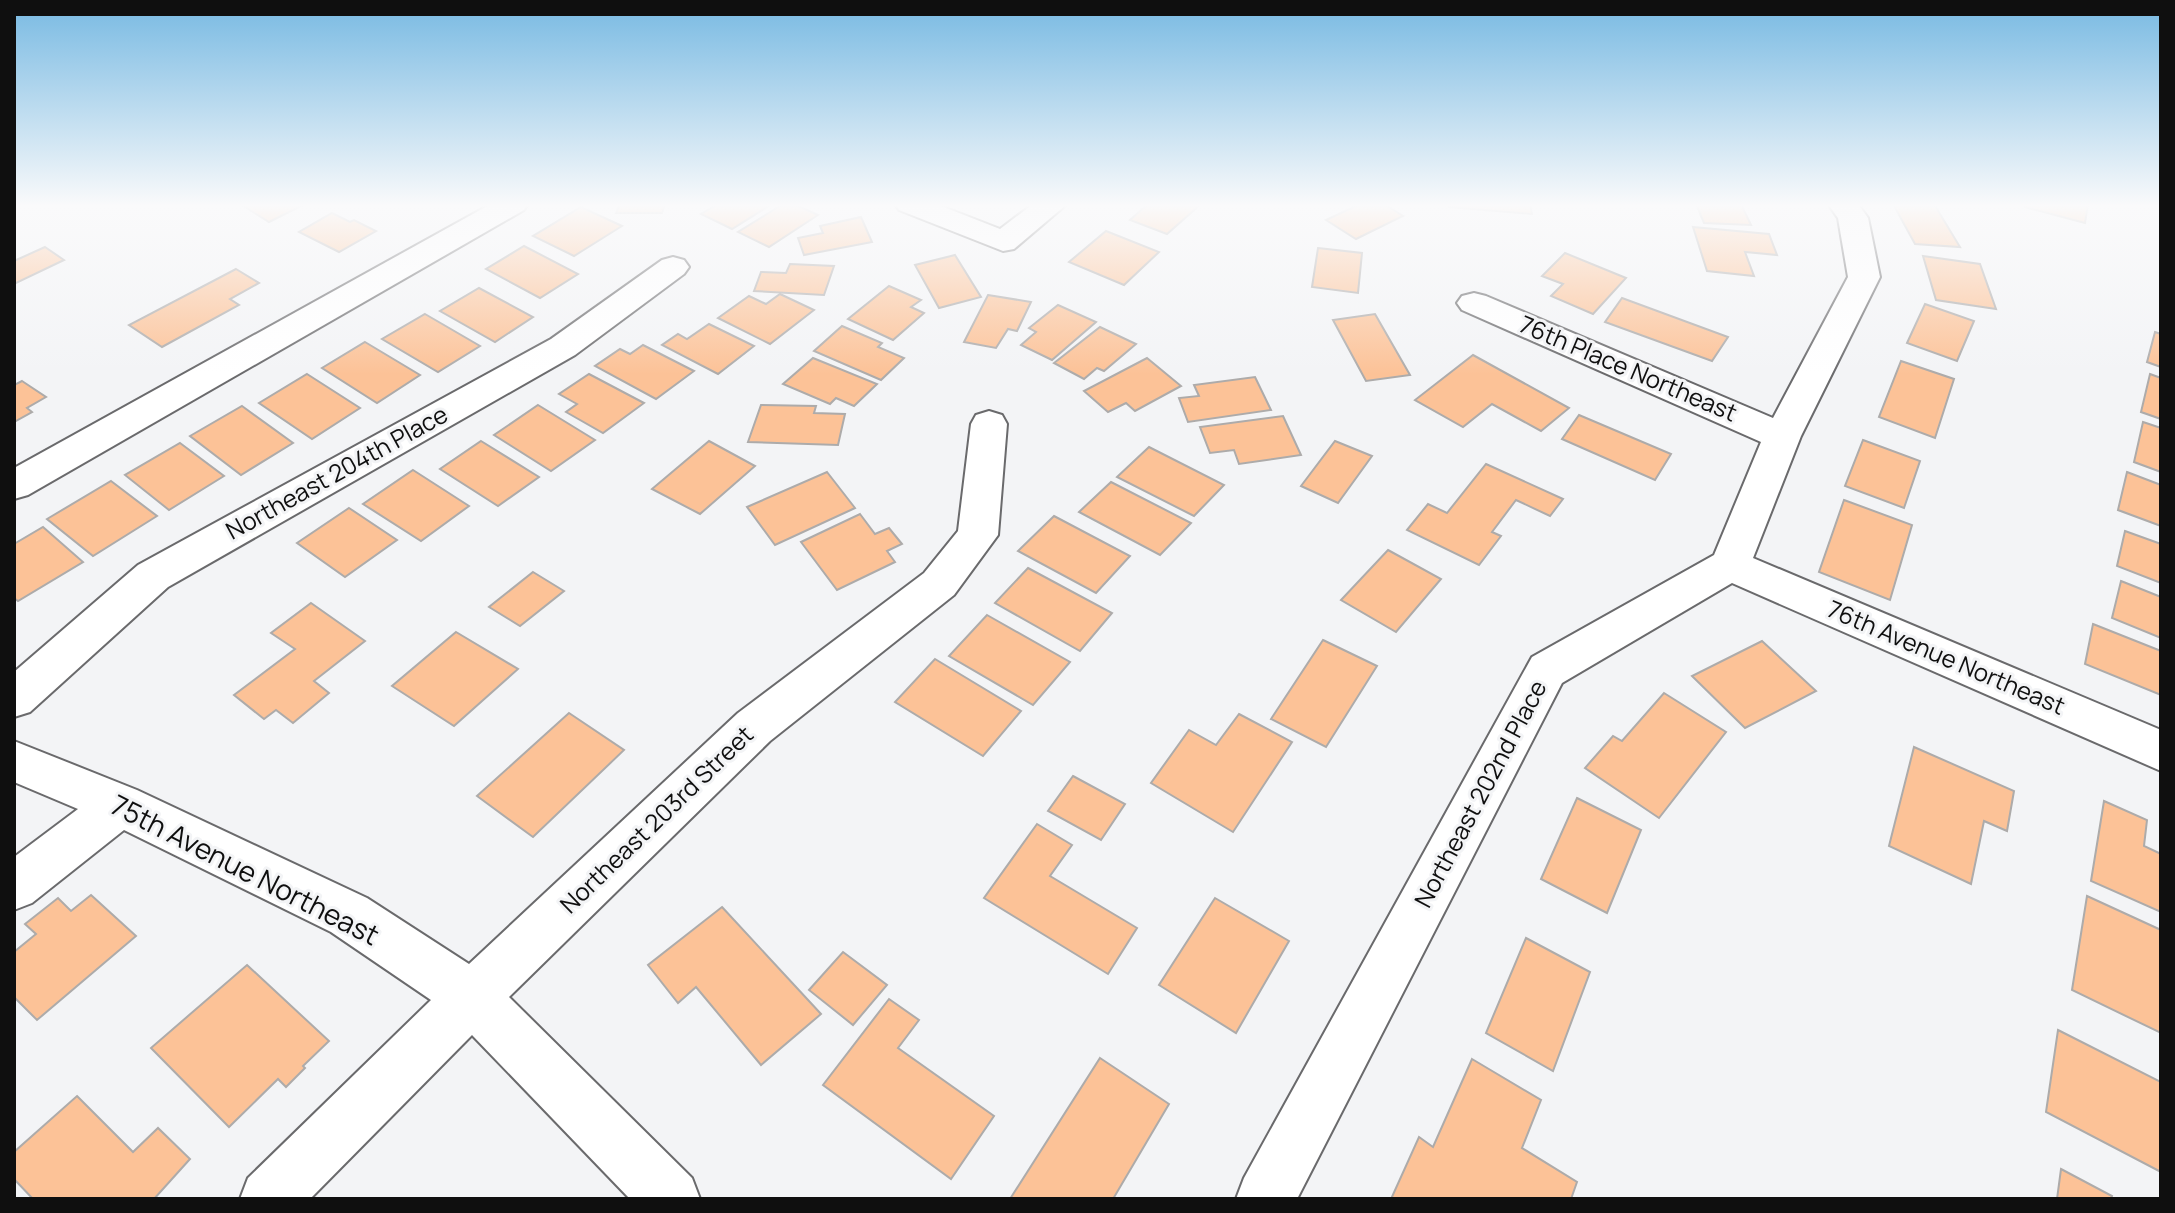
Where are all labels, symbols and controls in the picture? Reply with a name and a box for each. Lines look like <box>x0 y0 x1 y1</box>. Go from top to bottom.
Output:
street label: 76th Place Northeast <box>1515 307 1742 428</box>
street label: Northeast 204th Place <box>219 397 453 546</box>
street label: 76th Avenue Northeast <box>1823 592 2070 722</box>
street label: Northeast 202nd Place <box>1406 674 1554 913</box>
street label: Northeast 203rd Street <box>552 718 760 920</box>
street label: 75th Avenue Northeast <box>105 785 386 953</box>

